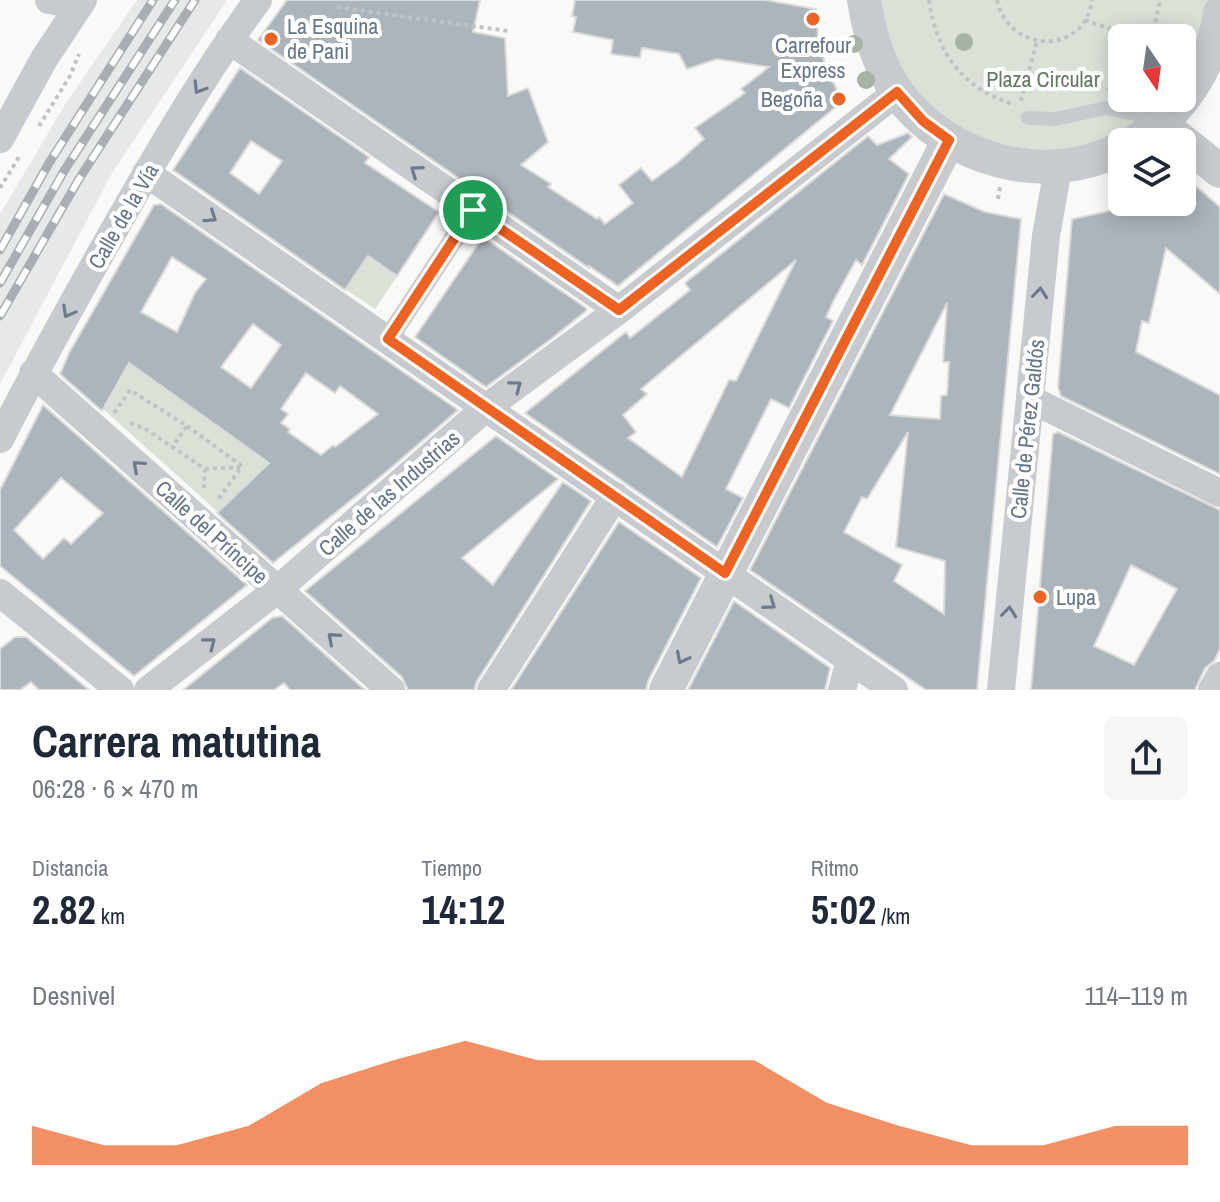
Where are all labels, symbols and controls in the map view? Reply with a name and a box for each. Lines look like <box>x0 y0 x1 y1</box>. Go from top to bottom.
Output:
marker: Carrefour Express <box>804 10 822 28</box>
place label: La Esquina de Pani <box>287 11 378 66</box>
north arrow <box>1108 24 1196 112</box>
map controls <box>1108 24 1196 216</box>
marker: La Esquina de Pani <box>262 30 280 48</box>
place label: Carrefour Express <box>775 30 851 85</box>
park label: Plaza Circular <box>986 64 1100 94</box>
one-way arrow <box>193 79 209 94</box>
place label: Begoña <box>761 84 823 114</box>
marker: Begoña <box>830 90 848 108</box>
button: layers <box>1108 128 1196 216</box>
street label: Calle de la Vía <box>81 158 165 274</box>
one-way arrow <box>410 166 424 181</box>
pin <box>439 176 507 244</box>
icon: arrive <box>451 188 495 232</box>
one-way arrow <box>202 207 216 222</box>
one-way arrow <box>1032 286 1049 299</box>
one-way arrow <box>62 303 78 318</box>
street label: Calle de Pérez Galdós <box>1003 338 1051 520</box>
one-way arrow <box>507 381 522 395</box>
street label: Calle de las Industrias <box>312 423 466 563</box>
one-way arrow <box>132 461 147 476</box>
street label: Calle del Príncipe <box>149 473 275 591</box>
place label: Lupa <box>1056 582 1096 612</box>
marker: Lupa <box>1031 588 1049 606</box>
one-way arrow <box>761 594 775 609</box>
one-way arrow <box>1000 605 1017 618</box>
one-way arrow <box>327 634 342 648</box>
one-way arrow <box>201 638 216 652</box>
one-way arrow <box>677 649 692 664</box>
text: Carrera matutina <box>32 711 321 771</box>
button: share <box>1104 716 1188 800</box>
text: 06:28 · 6 × 470 m <box>32 771 199 806</box>
text: Distancia <box>32 853 108 883</box>
text: Tiempo <box>421 853 482 883</box>
text: Ritmo <box>811 853 859 883</box>
text: 2.82 <box>32 883 96 936</box>
text: 14:12 <box>421 883 505 936</box>
text: 5:02 <box>811 883 876 936</box>
text: km <box>96 901 125 931</box>
text: /km <box>876 901 910 931</box>
text: Desnivel <box>32 978 115 1013</box>
text: 114–119 m <box>1084 978 1188 1013</box>

